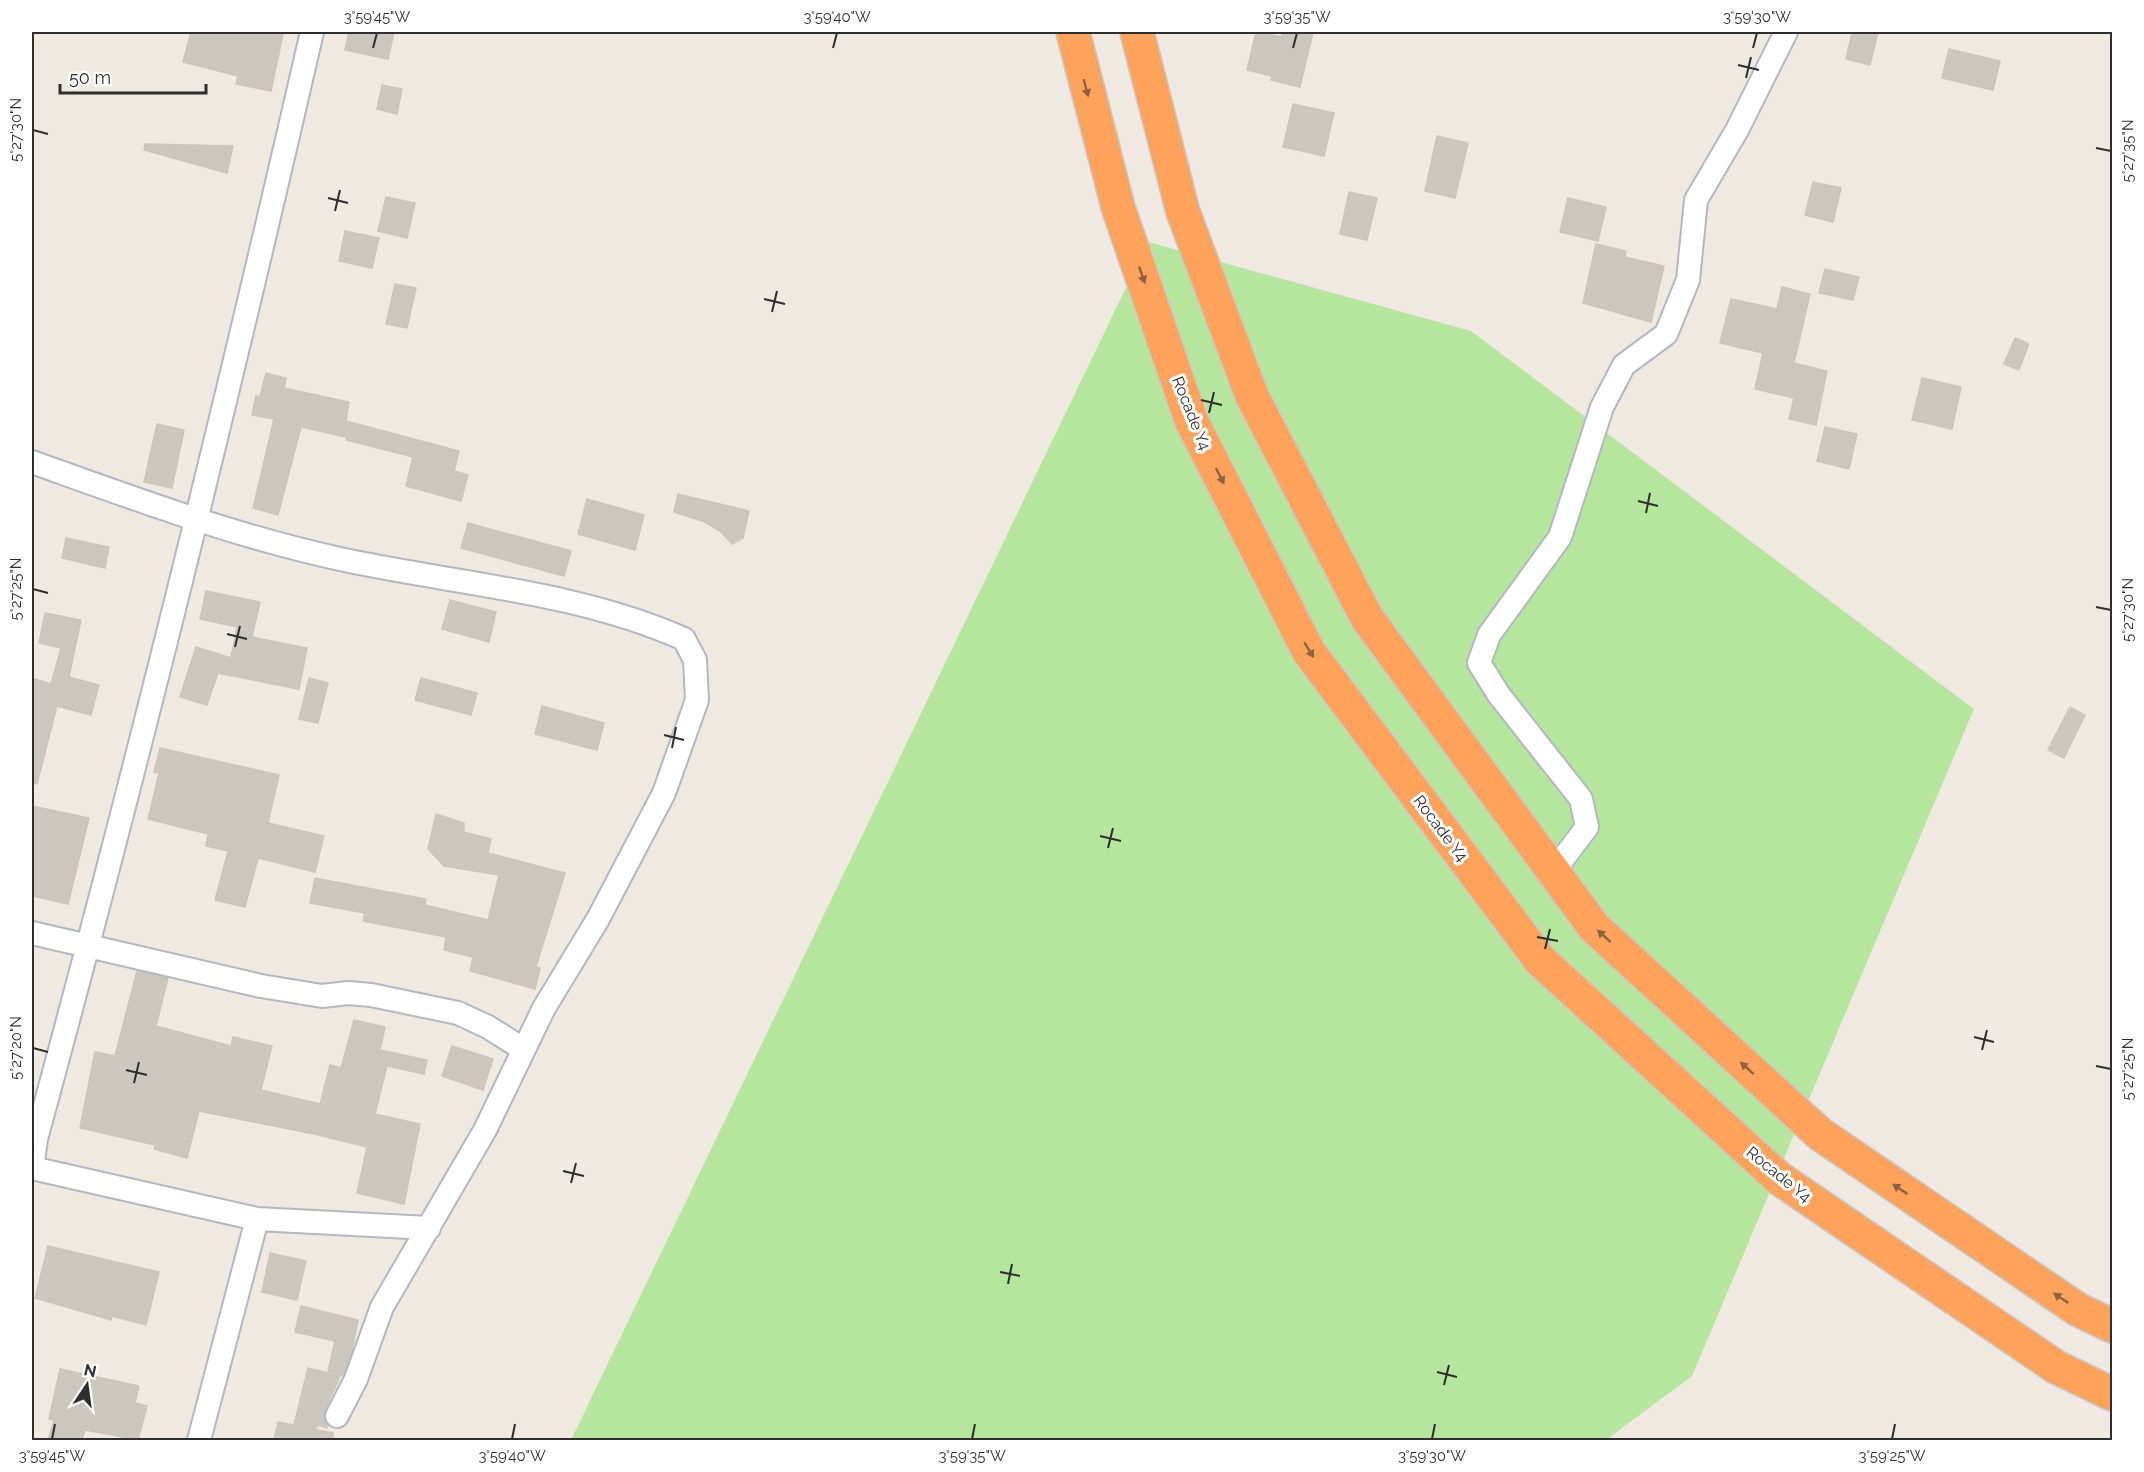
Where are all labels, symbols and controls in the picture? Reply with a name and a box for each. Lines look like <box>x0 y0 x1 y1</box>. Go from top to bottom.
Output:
text: 3°59'45"W <box>344 8 410 26</box>
text: 3°59'40"W <box>803 8 871 26</box>
text: 3°59'35"W <box>1263 8 1331 26</box>
text: 3°59'30"W <box>1723 8 1791 26</box>
scale bar <box>60 57 206 95</box>
text: 50 m <box>69 67 111 88</box>
one-way arrow <box>1082 79 1092 97</box>
text: 5°27'30"N <box>7 98 25 162</box>
text: 5°27'35"N <box>2119 120 2137 182</box>
one-way arrow <box>1137 266 1147 284</box>
street label: Rocade Y4 <box>1168 374 1215 453</box>
one-way arrow <box>1215 468 1224 485</box>
text: 5°27'25"N <box>7 558 25 620</box>
text: 5°27'30"N <box>2119 578 2137 642</box>
one-way arrow <box>1303 642 1314 658</box>
street label: Rocade Y4 <box>1410 791 1472 865</box>
one-way arrow <box>1596 929 1611 943</box>
text: 5°27'20"N <box>7 1016 25 1080</box>
text: 5°27'25"N <box>2119 1038 2137 1100</box>
one-way arrow <box>1740 1061 1755 1075</box>
street label: Rocade Y4 <box>1742 1142 1815 1206</box>
one-way arrow <box>1892 1183 1908 1194</box>
one-way arrow <box>2053 1293 2069 1304</box>
north arrow <box>57 1355 117 1415</box>
text: N <box>82 1360 98 1382</box>
text: 3°59'45"W <box>19 1447 85 1465</box>
text: 3°59'40"W <box>478 1447 546 1465</box>
text: 3°59'35"W <box>938 1447 1006 1465</box>
text: 3°59'30"W <box>1398 1447 1466 1465</box>
text: 3°59'25"W <box>1858 1447 1926 1465</box>

